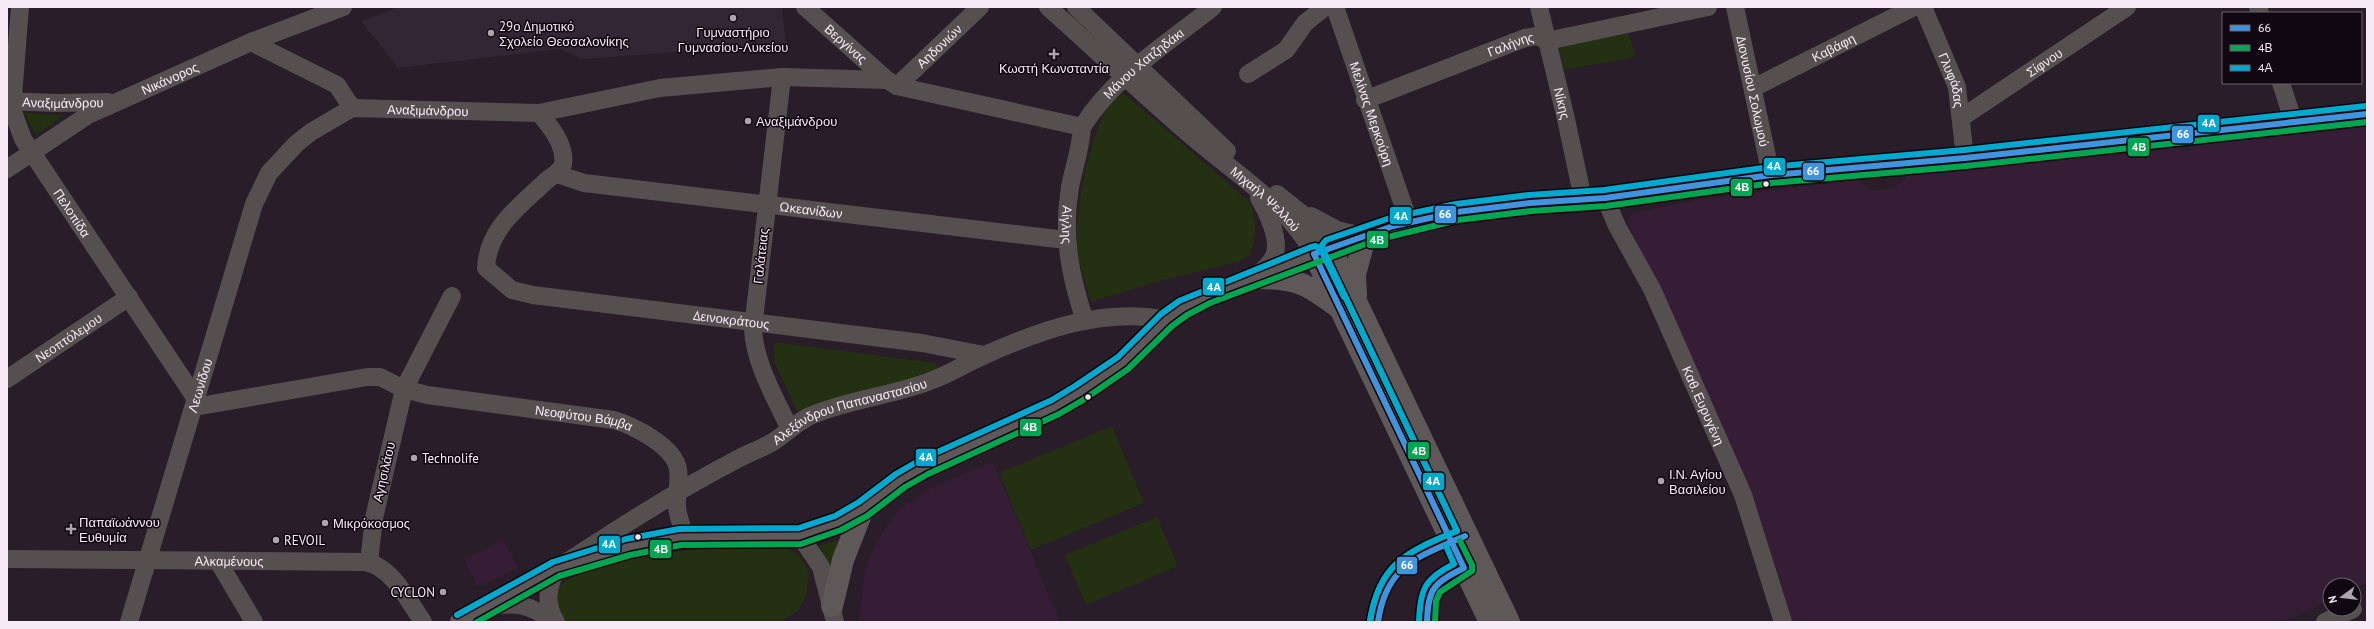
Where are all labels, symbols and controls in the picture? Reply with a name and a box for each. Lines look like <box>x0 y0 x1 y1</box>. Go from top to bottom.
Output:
legend <box>2222 12 2362 84</box>
marker: Γυμναστήριο Γυμνασίου-Λυκείου <box>728 13 738 23</box>
place label: 29ο Δημοτικό Σχολείο Θεσσαλονίκης <box>499 18 629 50</box>
street label: Βεργίνας <box>821 20 871 67</box>
street label: Αηδονιών <box>913 20 965 72</box>
text: 66 <box>2258 20 2271 35</box>
place label: Γυμναστήριο Γυμνασίου-Λυκείου <box>678 24 788 56</box>
street label: Μάνου Χατζηδάκι <box>1099 24 1187 102</box>
marker: 29ο Δημοτικό Σχολείο Θεσσαλονίκης <box>486 28 496 38</box>
street label: Γαλήνης <box>1485 28 1535 60</box>
street label: Καβάφη <box>1809 29 1858 66</box>
street label: Διονυσίου Σολωμού <box>1733 34 1773 148</box>
text: 4Β <box>2258 40 2273 55</box>
street label: Σίφνου <box>2023 44 2066 81</box>
marker: Κωστή Κωνσταντία <box>1049 49 1059 59</box>
street label: Γλυφάδας <box>1935 50 1968 109</box>
street label: Νικάνορος <box>139 58 201 99</box>
street label: Μελίνας Μερκούρη <box>1346 59 1398 168</box>
place label: Κωστή Κωνσταντία <box>999 60 1110 77</box>
text: 4Α <box>2258 60 2273 75</box>
street label: Νίκης <box>1550 86 1574 121</box>
street label: Αναξιμάνδρου <box>22 93 104 112</box>
street label: Αναξιμάνδρου <box>387 100 469 120</box>
place label: Αναξιμάνδρου <box>756 113 837 130</box>
line badge: 4Α <box>2197 114 2220 133</box>
marker: Αναξιμάνδρου <box>743 116 753 126</box>
text: 4Α <box>2202 116 2216 130</box>
line badge: 66 <box>2171 125 2194 144</box>
text: 66 <box>2177 127 2189 141</box>
line badge: 4Β <box>2127 137 2150 157</box>
text: 4Β <box>2132 140 2146 154</box>
line badge: 4Α <box>1763 157 1786 176</box>
text: 4Α <box>1767 159 1781 173</box>
street label: Μιχαήλ Ψελλού <box>1227 162 1304 235</box>
line badge: 66 <box>1802 162 1825 181</box>
text: 66 <box>1807 164 1819 178</box>
line badge: 4Β <box>1730 178 1753 197</box>
unlabelled marker <box>1761 179 1771 189</box>
text: 4Β <box>1735 180 1749 194</box>
street label: Πελοπίδα <box>50 185 95 241</box>
street label: Ωκεανίδων <box>778 198 844 222</box>
street label: Αίγλης <box>1058 205 1076 244</box>
line badge: 66 <box>1434 205 1457 224</box>
line badge: 4Α <box>1389 206 1412 225</box>
text: 66 <box>1439 207 1451 221</box>
text: 4Α <box>1394 209 1408 223</box>
street label: Γαλάτειας <box>750 227 772 285</box>
line badge: 4Β <box>1366 230 1389 249</box>
text: 4Β <box>1370 233 1384 247</box>
line badge: 4Α <box>1202 277 1225 296</box>
text: 4Α <box>1207 280 1221 294</box>
street label: Δεινοκράτους <box>692 306 771 333</box>
street label: Νεοπτόλεμου <box>32 309 105 366</box>
street label: Λεωνίδου <box>184 356 216 414</box>
street label: Καθ. Ευρυγένη <box>1679 363 1728 448</box>
street label: Αλεξάνδρου Παπαναστασίου <box>769 374 929 448</box>
unlabelled marker <box>1083 392 1093 402</box>
street label: Νεοφύτου Βάμβα <box>534 401 636 435</box>
line badge: 4Β <box>1019 418 1042 437</box>
text: 4Β <box>1023 420 1037 434</box>
street label: Αγησιλάου <box>369 440 399 504</box>
line badge: 4Β <box>1407 441 1430 460</box>
text: 4Β <box>1412 444 1426 458</box>
line badge: 4Α <box>915 448 937 467</box>
place label: Technolife <box>422 450 479 467</box>
text: 4Α <box>919 450 933 464</box>
marker: Technolife <box>409 453 419 463</box>
place label: Ι.Ν. Αγίου Βασιλείου <box>1669 466 1726 498</box>
line badge: 4Α <box>1422 472 1445 491</box>
text: 4Α <box>1426 474 1440 488</box>
marker: Ι.Ν. Αγίου Βασιλείου <box>1656 476 1666 486</box>
place label: Παπαϊωάννου Ευθυμία <box>79 514 160 546</box>
place label: Μικρόκοσμος <box>333 515 410 532</box>
marker: Μικρόκοσμος <box>320 518 330 528</box>
marker: Παπαϊωάννου Ευθυμία <box>66 524 76 534</box>
place label: REVOIL <box>284 532 325 549</box>
unlabelled marker <box>633 532 643 542</box>
marker: REVOIL <box>271 535 281 545</box>
line badge: 4Α <box>598 535 621 554</box>
text: 4Α <box>602 537 616 551</box>
line badge: 4Β <box>649 539 672 559</box>
text: 4Β <box>654 542 668 556</box>
street label: Αλκαμένους <box>194 552 264 570</box>
line badge: 66 <box>1396 556 1418 575</box>
text: 66 <box>1401 558 1413 572</box>
north arrow <box>2322 577 2362 617</box>
place label: CYCLON <box>390 584 435 601</box>
marker: CYCLON <box>438 587 448 597</box>
text: N <box>2325 594 2340 605</box>

